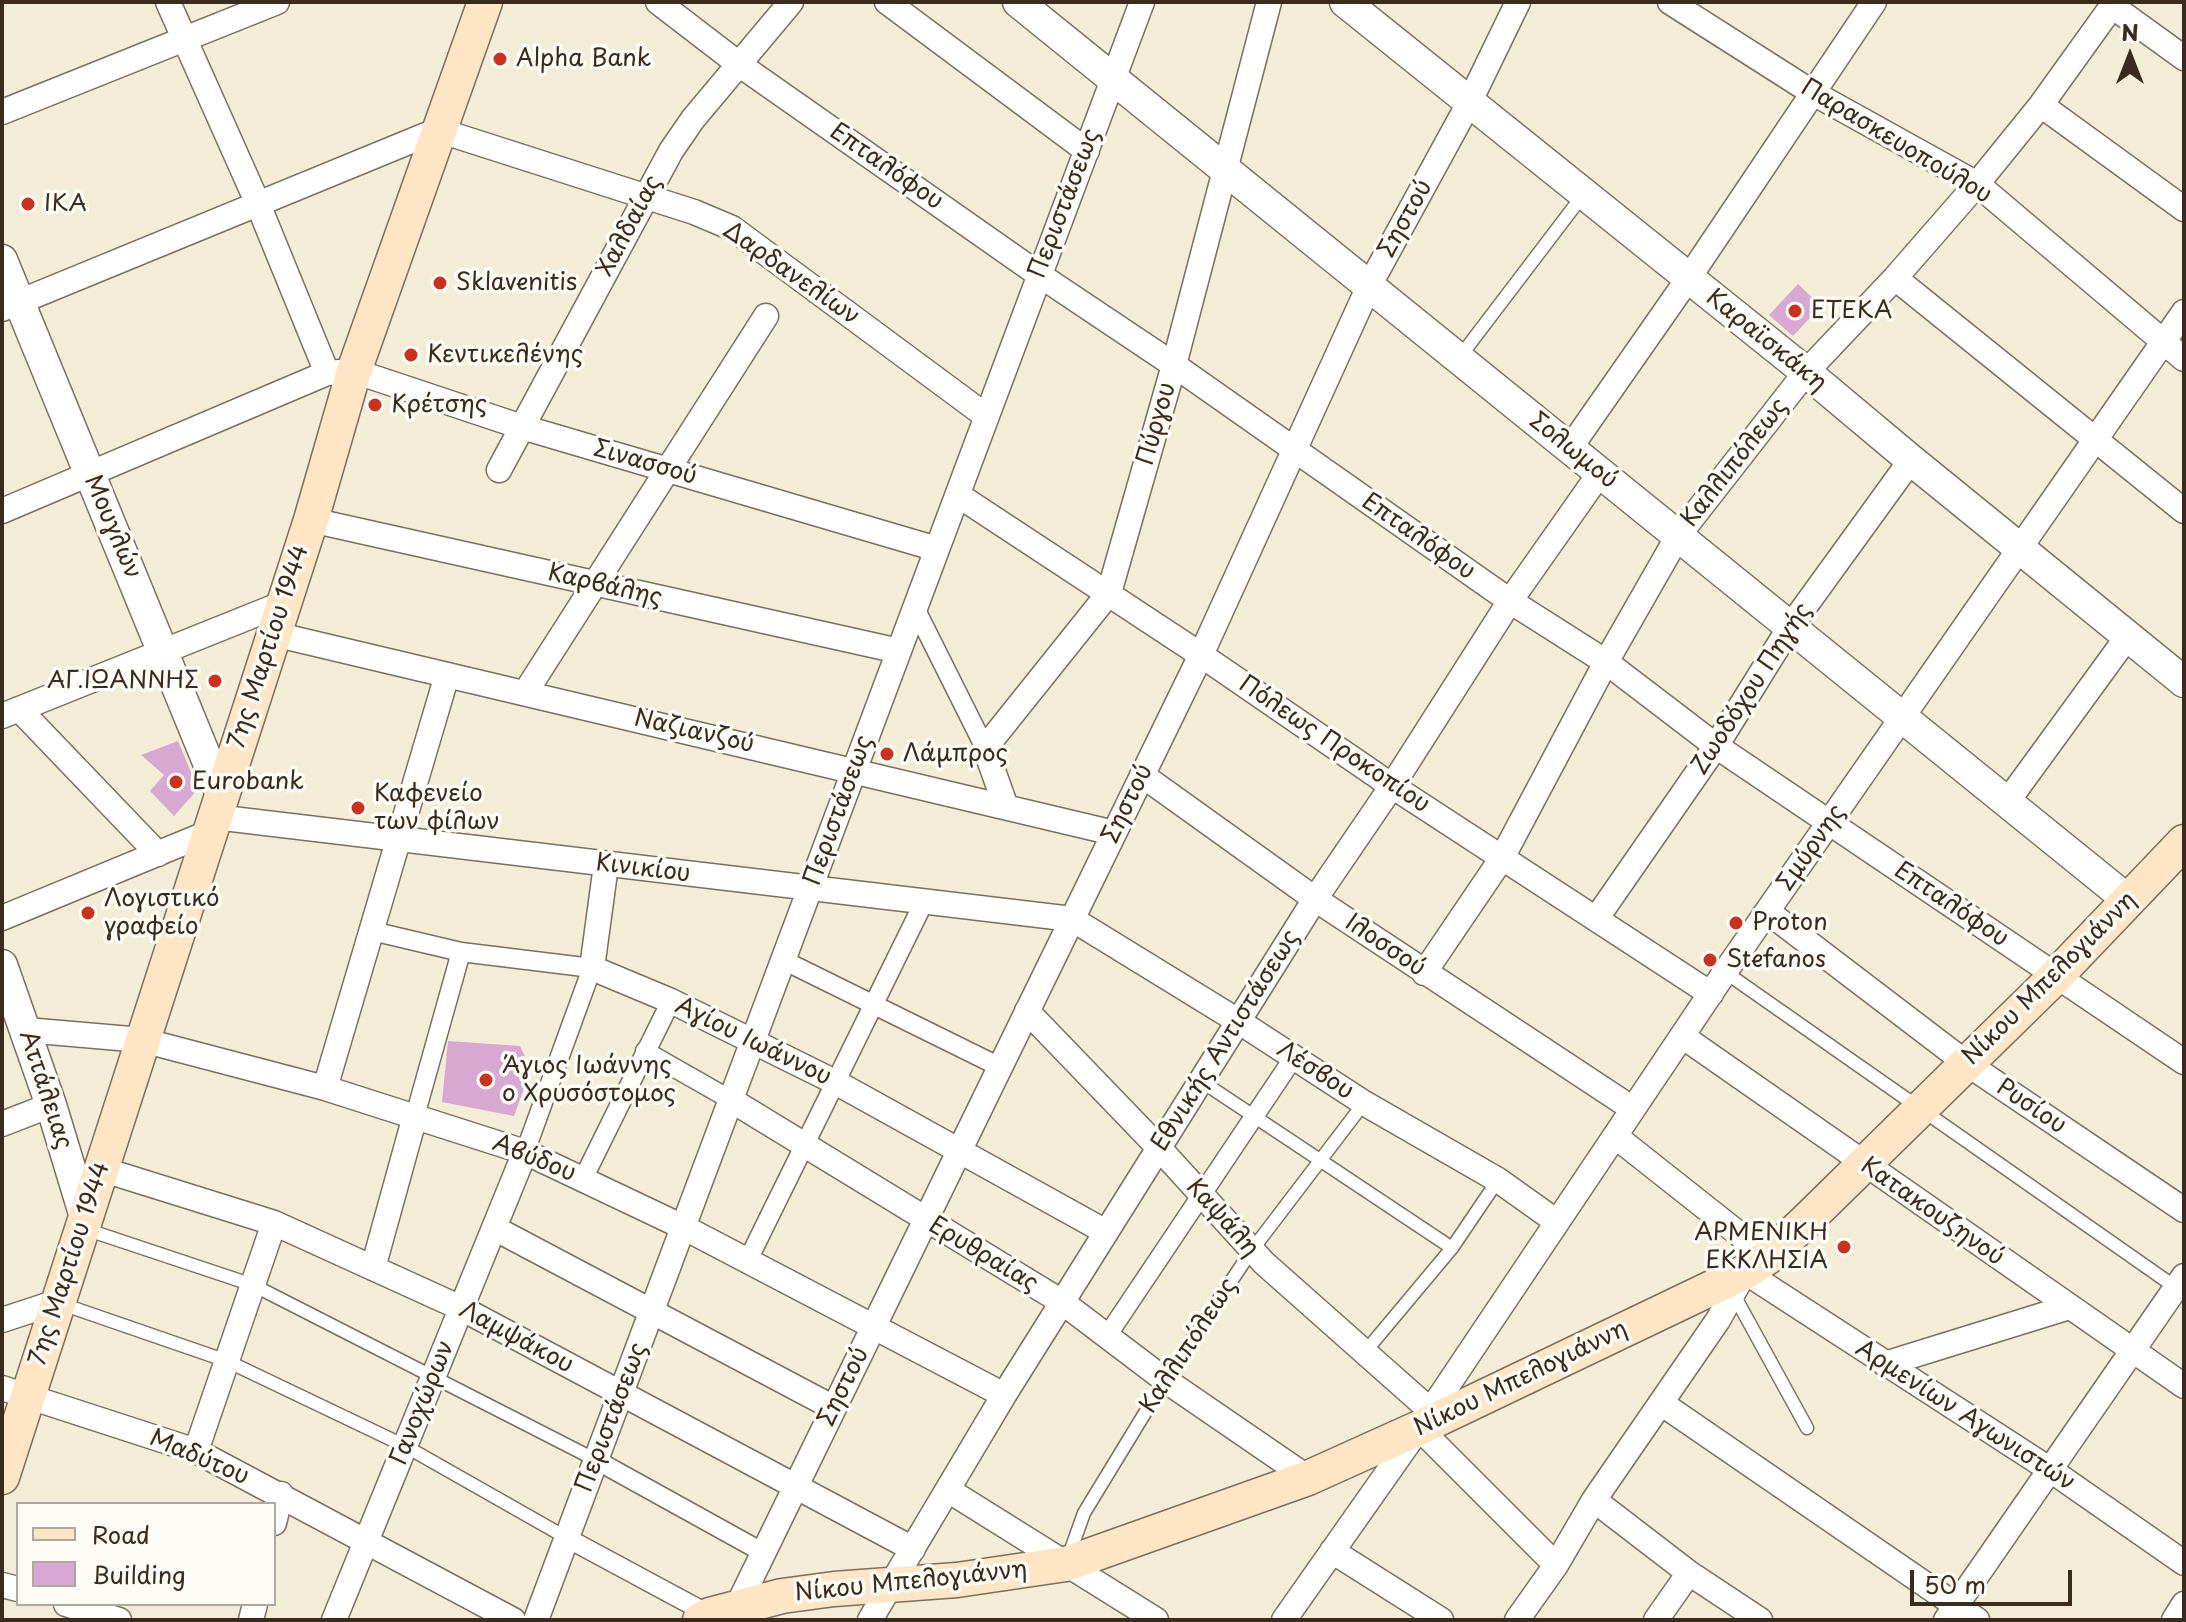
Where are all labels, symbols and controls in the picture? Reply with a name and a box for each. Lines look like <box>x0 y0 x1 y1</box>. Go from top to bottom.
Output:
text: N <box>2121 15 2139 48</box>
north arrow <box>2090 16 2170 96</box>
place label: Alpha Bank <box>516 45 651 73</box>
marker: Alpha Bank <box>491 50 509 68</box>
street label: Παρασκευοπούλου <box>1796 74 1996 210</box>
street label: Επταλόφου <box>824 117 948 217</box>
street label: Περιστάσεως <box>1023 125 1107 283</box>
street label: Χαλδαίας <box>591 171 669 281</box>
street label: Σηστού <box>1373 175 1439 263</box>
place label: ΙΚΑ <box>44 190 87 218</box>
marker: ΙΚΑ <box>19 195 37 213</box>
street label: Δαρδανελίων <box>717 216 865 332</box>
place label: Sklavenitis <box>456 269 577 297</box>
marker: Sklavenitis <box>431 274 449 292</box>
street label: Καραϊσκάκη <box>1700 284 1832 398</box>
place label: ΕΤΕΚΑ <box>1811 297 1892 325</box>
marker: ΕΤΕΚΑ <box>1786 302 1804 320</box>
place label: Κεντικελένης <box>427 341 583 369</box>
marker: Κεντικελένης <box>402 346 420 364</box>
street label: Πύργου <box>1132 379 1182 469</box>
place label: Κρέτσης <box>391 391 487 419</box>
street label: Καλλιπόλεως <box>1676 393 1794 533</box>
marker: Κρέτσης <box>366 396 384 414</box>
street label: Σολωμού <box>1523 407 1623 495</box>
street label: Σινασσού <box>590 435 700 491</box>
street label: Μουγλών <box>77 471 147 583</box>
street label: Επταλόφου <box>1356 487 1480 587</box>
street label: 7ης Μαρτίου 1944 <box>223 542 315 752</box>
street label: Καρβάλης <box>545 559 665 613</box>
street label: Ζωοδόχου Πηγής <box>1686 598 1818 780</box>
place label: ΑΓ.ΙΩΑΝΝΗΣ <box>47 667 199 695</box>
street label: Πόλεως Προκοπίου <box>1233 670 1435 820</box>
marker: ΑΓ.ΙΩΑΝΝΗΣ <box>206 672 224 690</box>
street label: Ναζιανζού <box>631 704 757 760</box>
street label: Περιστάσεως <box>798 732 880 890</box>
place label: Λάμπρος <box>903 740 1008 768</box>
marker: Λάμπρος <box>878 745 896 763</box>
street label: Σηστού <box>1097 760 1159 848</box>
place label: Eurobank <box>192 768 304 796</box>
marker: Eurobank <box>167 773 185 791</box>
place label: Καφενείο των φίλων <box>374 780 500 836</box>
marker: Καφενείο των φίλων <box>349 799 367 817</box>
street label: Σμύρνης <box>1772 799 1852 897</box>
street label: Κινικίου <box>594 849 692 889</box>
street label: Επταλόφου <box>1888 856 2014 954</box>
place label: Λογιστικό γραφείο <box>104 885 219 941</box>
street label: Νίκου Μπελογιάννη <box>1957 886 2143 1072</box>
marker: Λογιστικό γραφείο <box>79 904 97 922</box>
street label: Ιλοσσού <box>1339 909 1431 983</box>
place label: Proton <box>1752 909 1828 937</box>
marker: Proton <box>1727 914 1745 932</box>
street label: Εθνικής Αντιστάσεως <box>1146 925 1306 1157</box>
place label: Stefanos <box>1726 946 1826 974</box>
marker: Stefanos <box>1701 951 1719 969</box>
street label: Αγίου Ιωάννου <box>670 992 836 1092</box>
street label: Αττάλειας <box>12 1027 78 1153</box>
street label: Λέσβου <box>1271 1036 1359 1106</box>
place label: Άγιος Ιωάννης ο Χρυσόστομος <box>502 1052 676 1108</box>
marker: Άγιος Ιωάννης ο Χρυσόστομος <box>477 1071 495 1089</box>
street label: Ρυσίου <box>1991 1073 2071 1141</box>
street label: Αβύδου <box>488 1129 580 1189</box>
street label: Κατακουζηνού <box>1855 1152 2009 1272</box>
street label: 7ης Μαρτίου 1944 <box>24 1159 116 1369</box>
street label: Καψάλη <box>1180 1173 1264 1263</box>
street label: Ερυθραίας <box>923 1211 1043 1299</box>
place label: ΑΡΜΕΝΙΚΗ ΕΚΚΛΗΣΙΑ <box>1694 1219 1828 1275</box>
marker: ΑΡΜΕΝΙΚΗ ΕΚΚΛΗΣΙΑ <box>1835 1238 1853 1256</box>
street label: Καλλιπόλεως <box>1135 1273 1243 1419</box>
street label: Λαμψάκου <box>454 1296 578 1380</box>
street label: Νίκου Μπελογιάννη <box>1410 1315 1632 1443</box>
street label: Αρμενίων Αγωνιστών <box>1850 1334 2080 1498</box>
street label: Γανοχώρων <box>385 1337 461 1469</box>
street label: Περιστάσεως <box>570 1339 654 1497</box>
street label: Σηστού <box>813 1343 875 1431</box>
street label: Μαδύτου <box>145 1424 253 1492</box>
legend <box>16 1502 276 1606</box>
text: Road <box>92 1516 150 1552</box>
scale bar <box>1914 1554 2076 1604</box>
street label: Νίκου Μπελογιάννη <box>793 1555 1029 1609</box>
text: Building <box>92 1556 186 1592</box>
text: 50 m <box>1924 1566 1986 1602</box>

